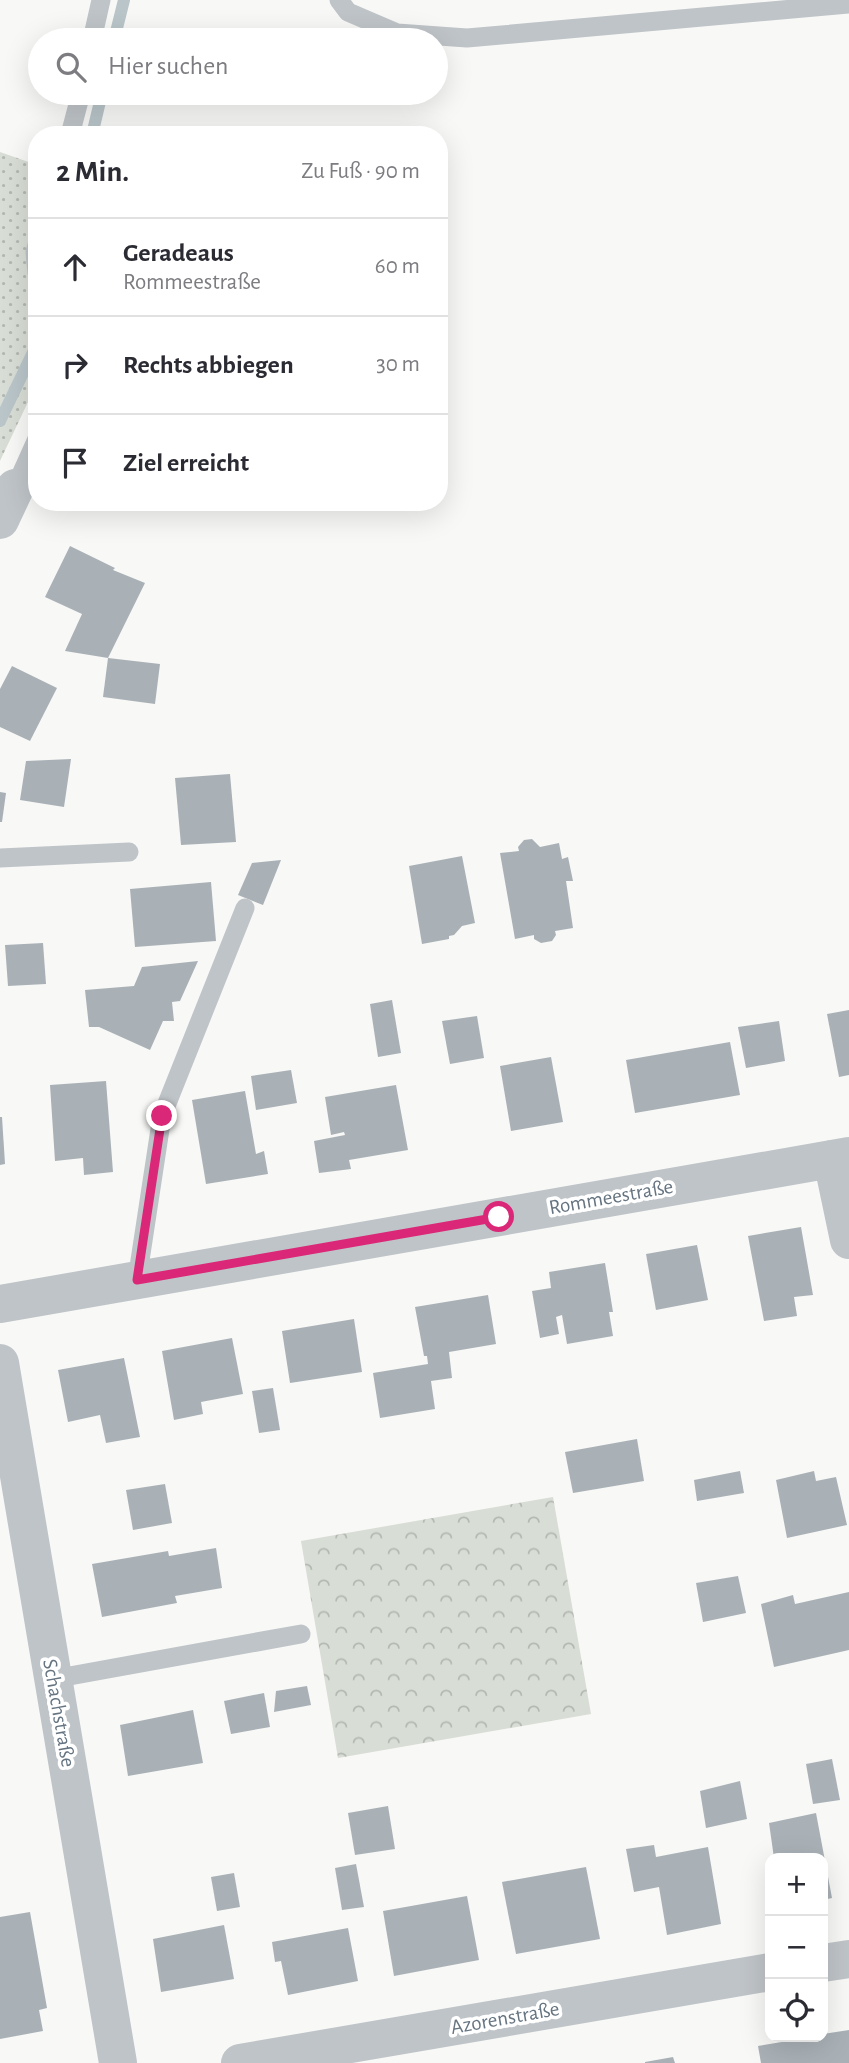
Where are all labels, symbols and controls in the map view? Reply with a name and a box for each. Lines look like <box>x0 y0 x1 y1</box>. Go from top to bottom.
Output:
search box <box>28 28 448 105</box>
icon: search <box>52 48 90 86</box>
text: Hier suchen <box>108 53 229 79</box>
text: 2 Min. <box>56 157 129 187</box>
text: Zu Fuß · 90 m <box>301 160 420 183</box>
text: Geradeaus <box>123 240 234 266</box>
icon: ahead <box>56 248 94 286</box>
text: 60 m <box>375 255 420 278</box>
text: Rommeestraße <box>123 271 261 294</box>
icon: right <box>56 346 94 384</box>
text: Rechts abbiegen <box>123 352 294 378</box>
text: 30 m <box>376 353 420 376</box>
icon: arrive <box>56 444 94 482</box>
text: Ziel erreicht <box>123 450 249 476</box>
route end <box>146 1100 177 1131</box>
street label: Rommeestraße <box>547 1176 675 1218</box>
route start <box>483 1201 514 1232</box>
street label: Schachstraße <box>39 1657 79 1769</box>
map controls <box>765 1853 828 2042</box>
button: + <box>765 1853 828 1916</box>
button: − <box>765 1916 828 1979</box>
button: locate <box>765 1979 828 2042</box>
street label: Azorenstraße <box>449 1998 561 2038</box>

